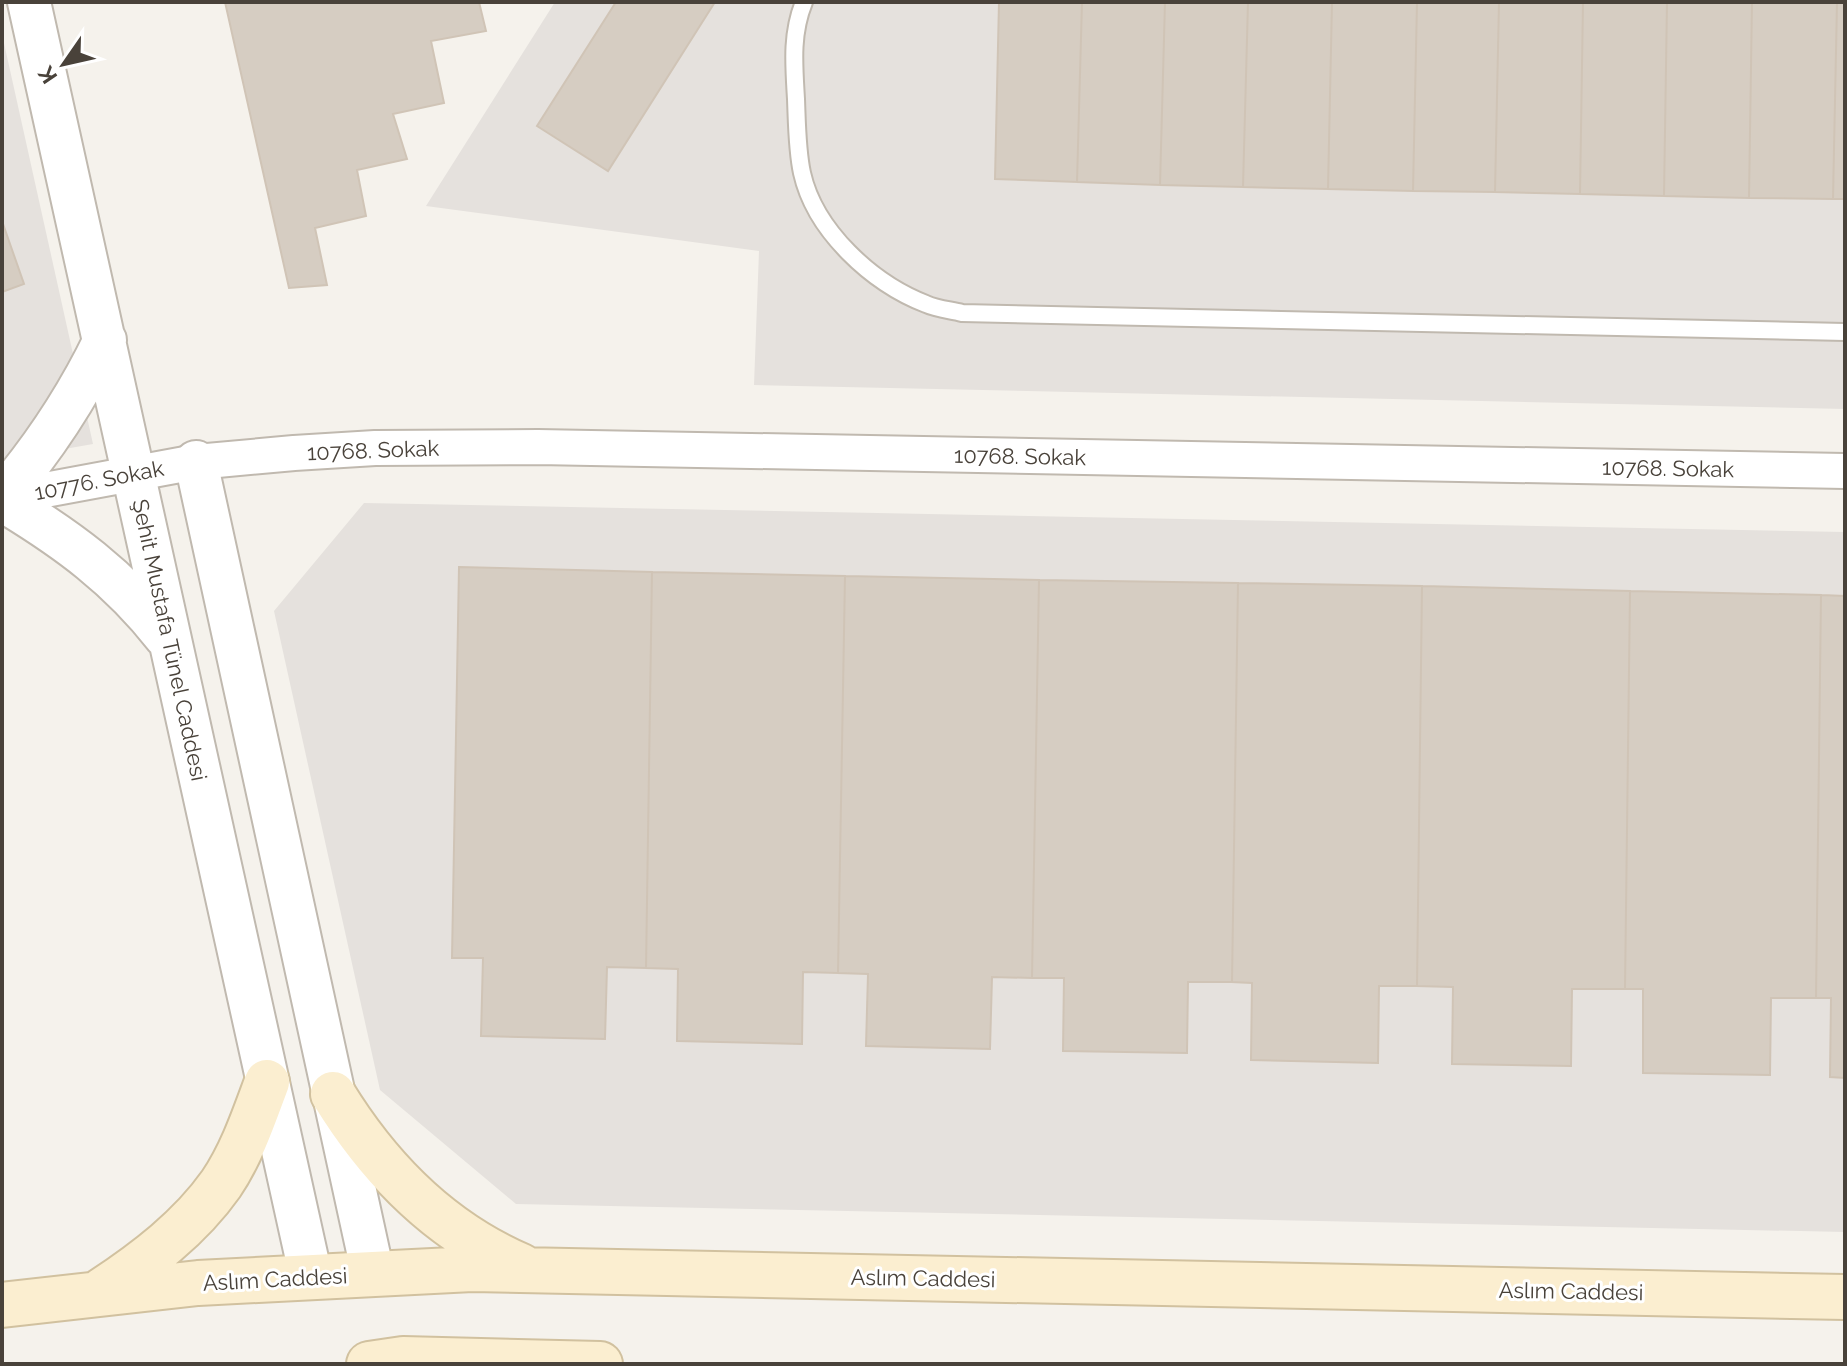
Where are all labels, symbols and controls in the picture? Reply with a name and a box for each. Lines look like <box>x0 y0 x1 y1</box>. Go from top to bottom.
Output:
north arrow <box>24 24 104 104</box>
text: K <box>32 62 62 89</box>
street label: 10768. Sokak <box>306 435 440 465</box>
street label: 10768. Sokak <box>954 442 1087 470</box>
street label: 10768. Sokak <box>1602 454 1735 482</box>
street label: 10776. Sokak <box>32 455 166 505</box>
street label: Şehit Mustafa Tünel Caddesi <box>127 497 213 783</box>
street label: Aslım Caddesi <box>202 1262 348 1296</box>
street label: Aslım Caddesi <box>850 1264 996 1292</box>
street label: Aslım Caddesi <box>1498 1277 1644 1305</box>

